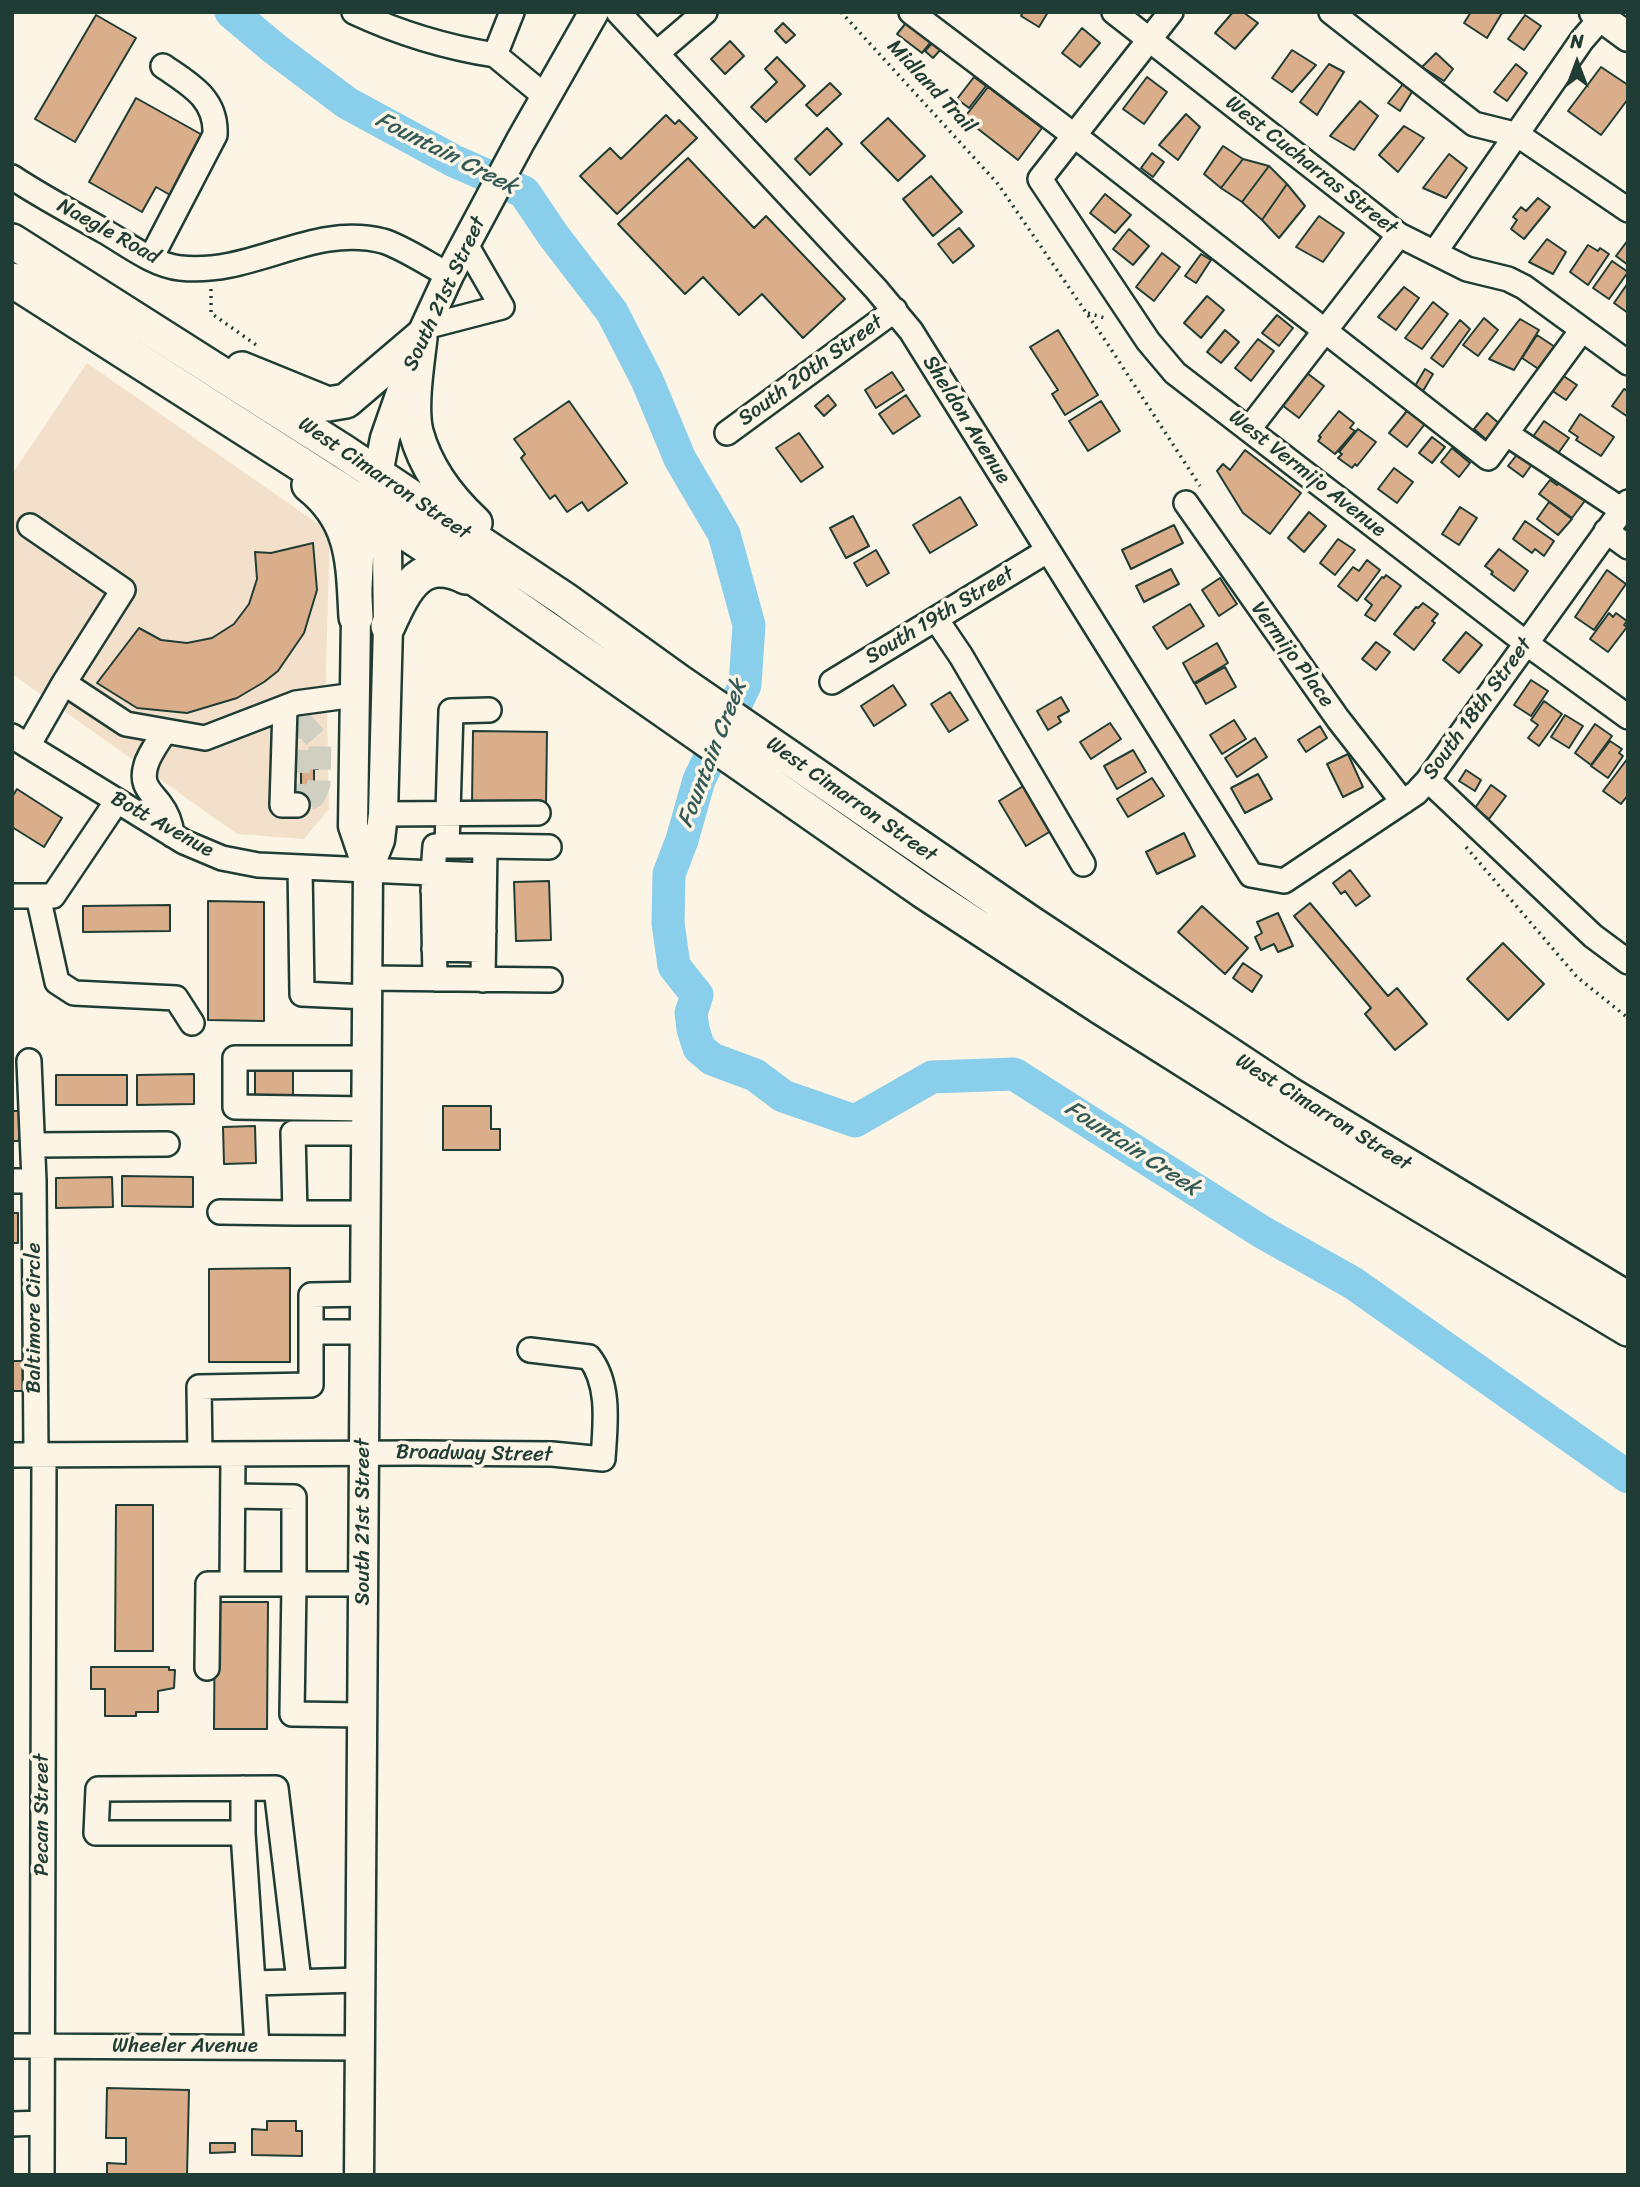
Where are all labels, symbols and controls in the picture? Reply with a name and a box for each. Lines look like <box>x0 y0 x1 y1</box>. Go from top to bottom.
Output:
text: N <box>1570 25 1584 58</box>
north arrow <box>1542 28 1612 98</box>
street label: Midland Trail <box>881 35 981 139</box>
street label: West Cucharras Street <box>1220 91 1402 241</box>
water label: Fountain Creek <box>371 107 521 201</box>
street label: Naegle Road <box>52 194 164 270</box>
street label: South 21st Street <box>398 213 492 375</box>
street label: South 20th Street <box>734 310 888 432</box>
street label: Sheldon Avenue <box>916 351 1016 489</box>
street label: West Vermijo Avenue <box>1223 405 1391 543</box>
street label: West Cimarron Street <box>293 412 475 546</box>
street label: South 19th Street <box>861 562 1019 670</box>
street label: Vermijo Place <box>1245 597 1339 713</box>
street label: South 18th Street <box>1418 633 1538 785</box>
water label: Fountain Creek <box>672 677 754 831</box>
street label: West Cimarron Street <box>761 732 941 868</box>
street label: Bott Avenue <box>106 786 218 864</box>
street label: West Cimarron Street <box>1231 1049 1415 1177</box>
water label: Fountain Creek <box>1059 1095 1205 1203</box>
street label: Baltimore Circle <box>22 1243 48 1393</box>
street label: South 21st Street <box>351 1438 377 1606</box>
street label: Broadway Street <box>396 1440 552 1468</box>
street label: Pecan Street <box>30 1754 56 1876</box>
street label: Wheeler Avenue <box>112 2034 258 2060</box>

